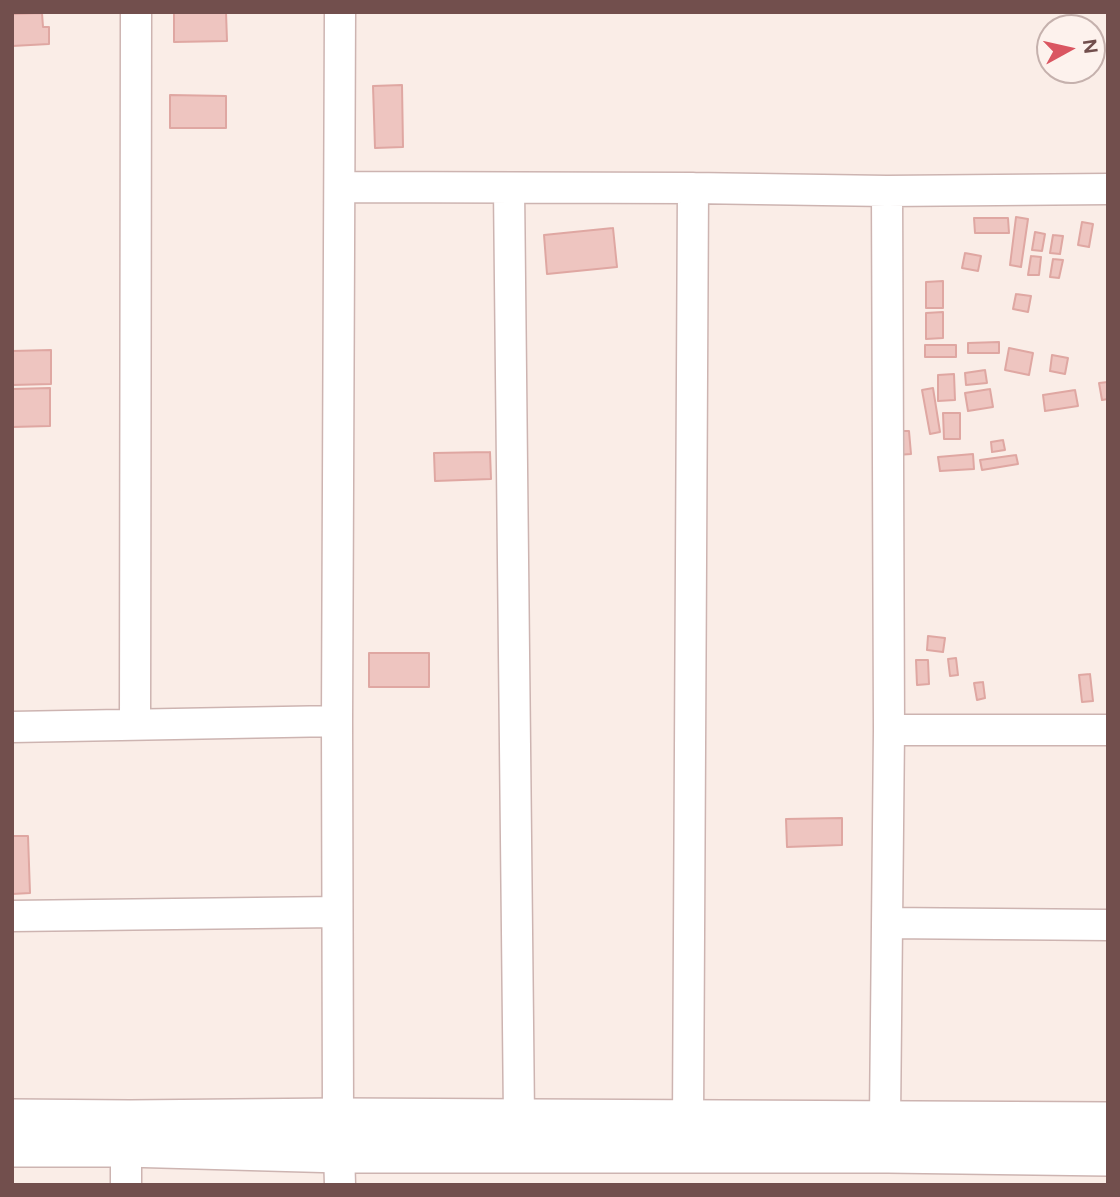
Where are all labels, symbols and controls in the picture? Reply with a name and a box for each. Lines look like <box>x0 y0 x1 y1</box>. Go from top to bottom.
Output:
north arrow <box>1036 14 1106 84</box>
text: N <box>1078 37 1103 55</box>

